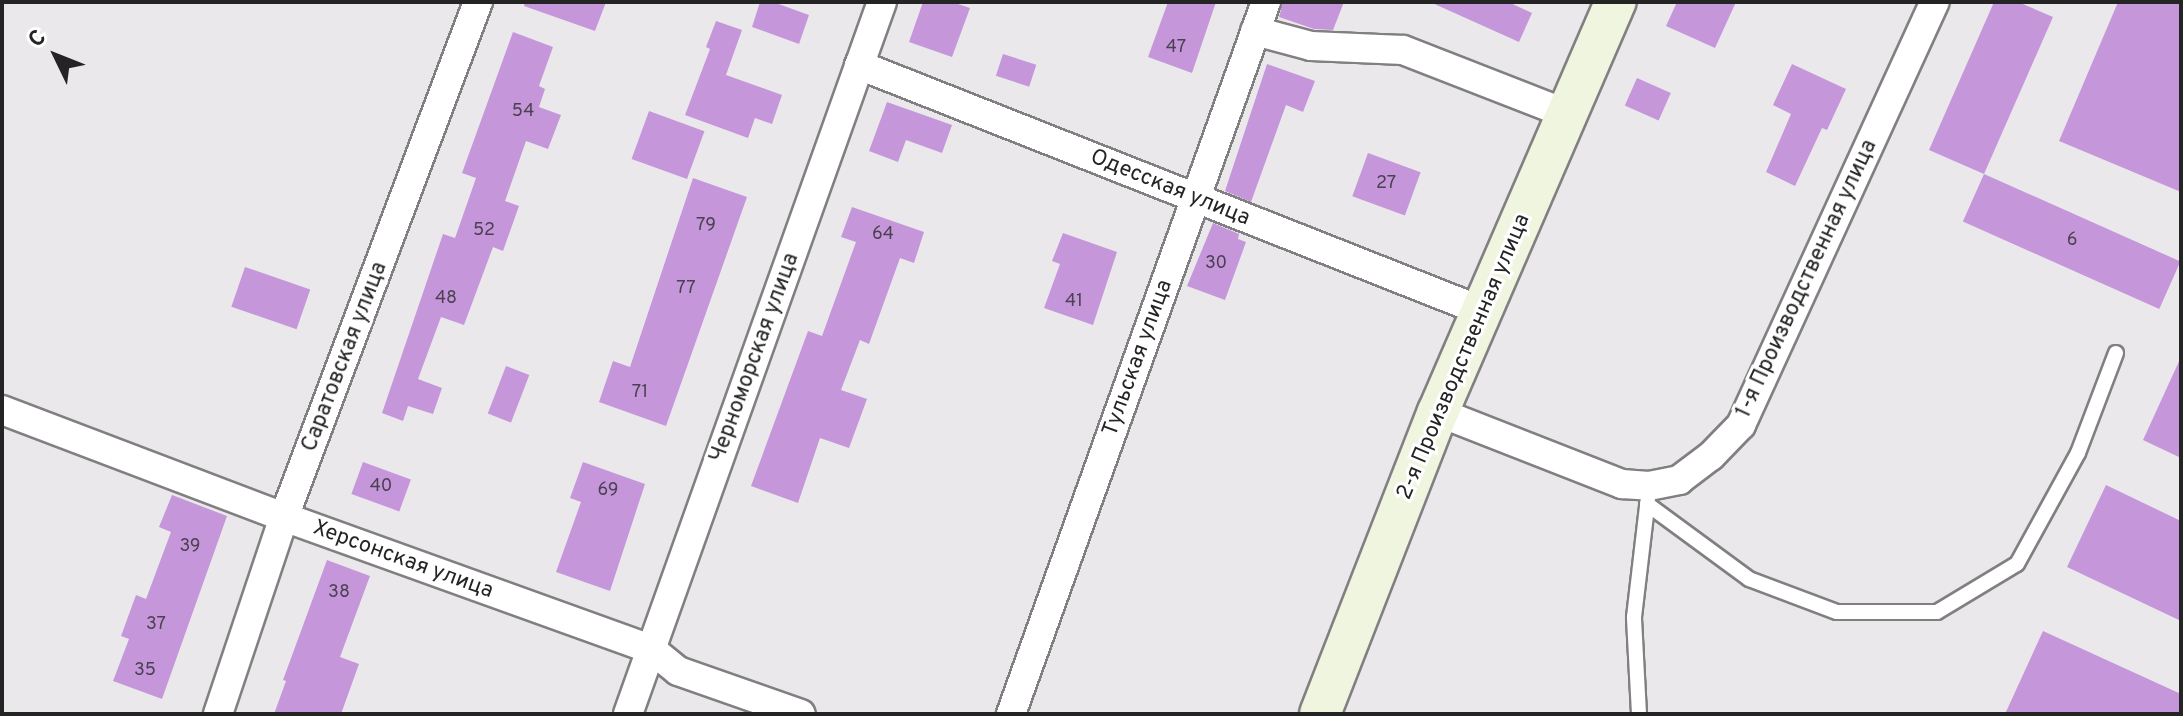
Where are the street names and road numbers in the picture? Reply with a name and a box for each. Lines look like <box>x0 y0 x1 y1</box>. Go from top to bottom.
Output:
street label: 1-я Производственная улица <box>1731 136 1883 422</box>
street label: Одесская улица <box>1086 144 1254 232</box>
street label: 2-я Производственная улица <box>1392 210 1536 504</box>
street label: Черноморская улица <box>705 250 805 466</box>
street label: Саратовская улица <box>297 258 393 456</box>
street label: Тульская улица <box>1097 276 1179 440</box>
street label: Херсонская улица <box>309 515 497 605</box>

